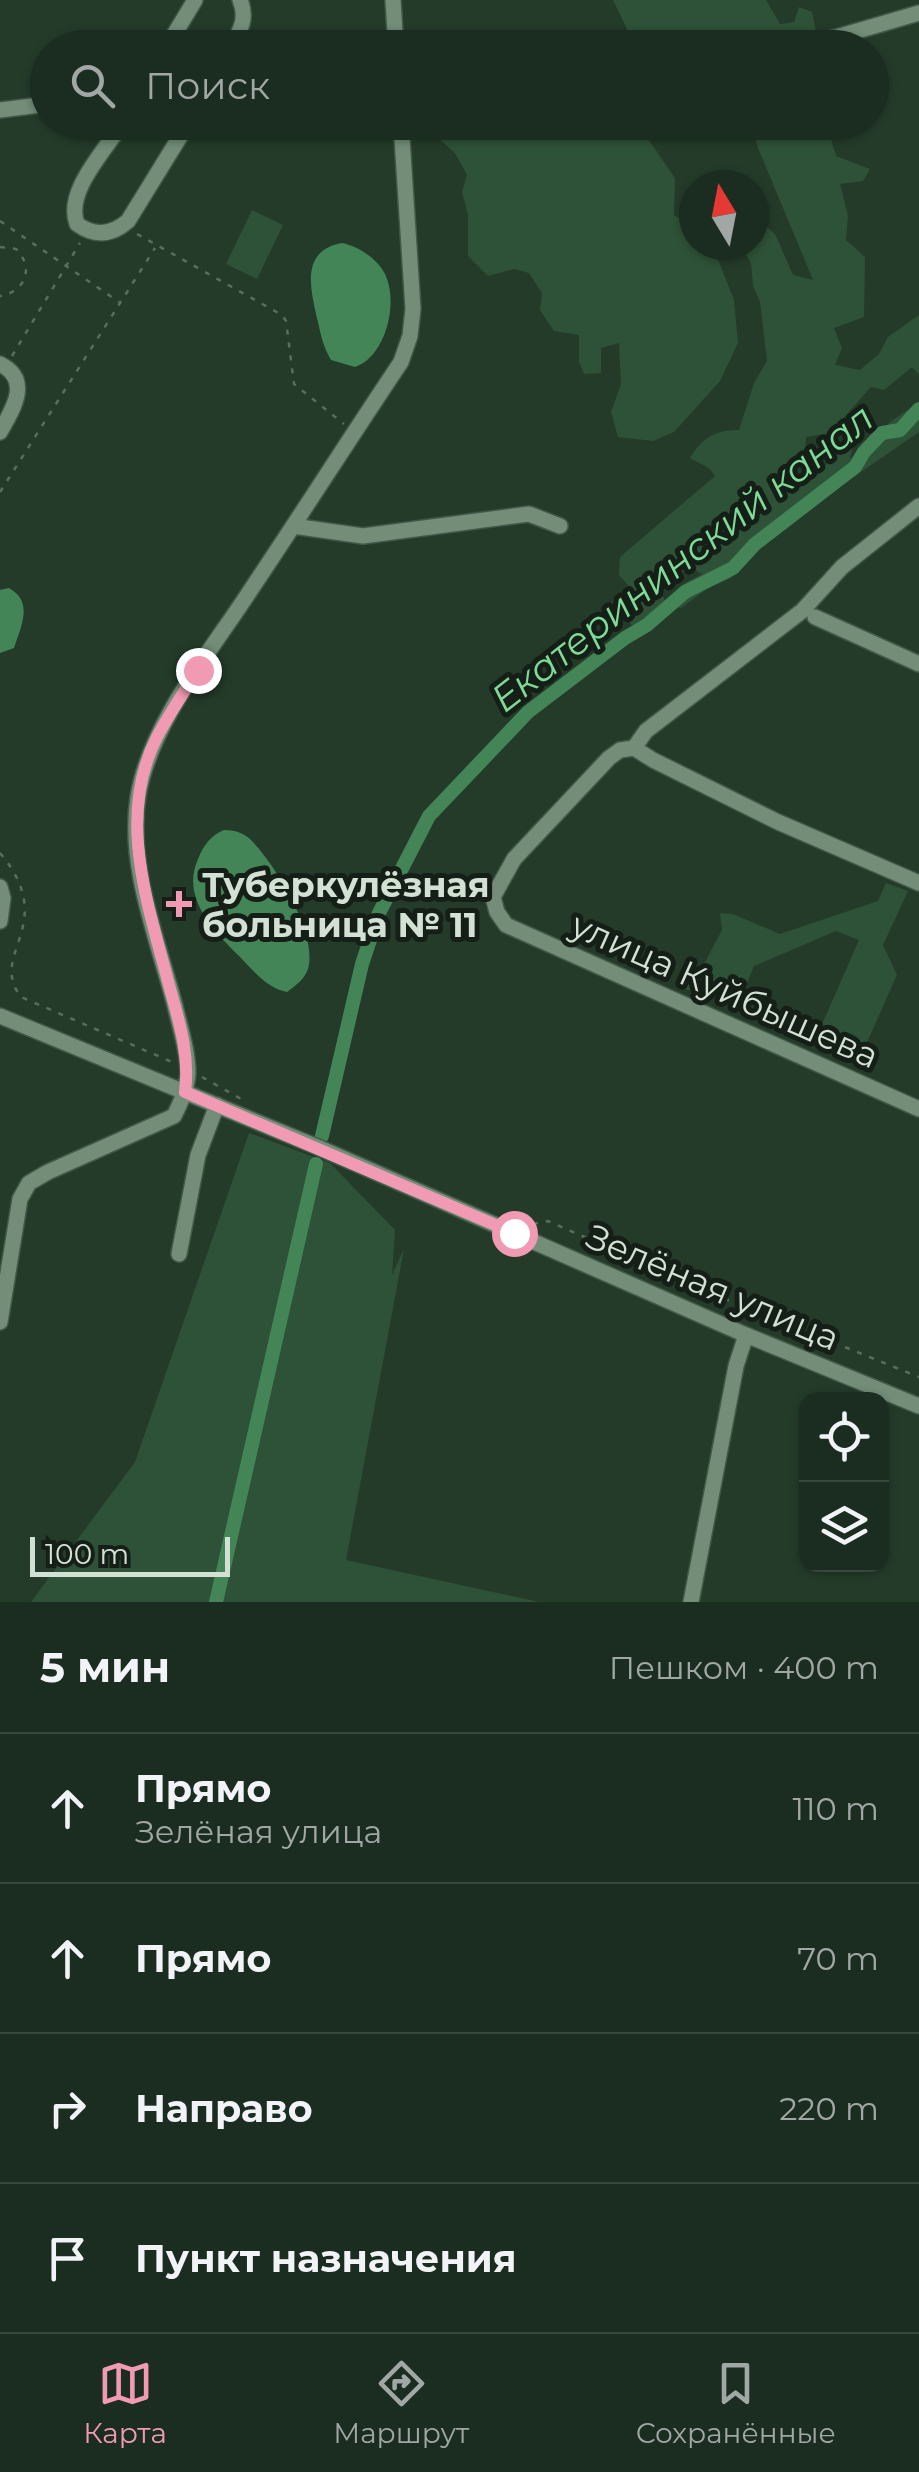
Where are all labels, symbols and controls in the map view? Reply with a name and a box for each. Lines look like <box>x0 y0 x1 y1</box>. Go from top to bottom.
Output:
search box <box>30 30 889 140</box>
icon: search <box>65 58 120 113</box>
text: Поиск <box>145 62 270 109</box>
north arrow <box>679 170 769 260</box>
water label: Екатерининский канал <box>481 394 883 722</box>
route end <box>176 648 222 694</box>
place label: Туберкулёзная больница № 11 <box>202 863 490 946</box>
marker: Туберкулёзная больница № 11 <box>166 891 192 917</box>
street label: улица Куйбышева <box>564 902 885 1077</box>
route start <box>492 1211 538 1257</box>
street label: Зелёная улица <box>580 1214 846 1360</box>
map controls <box>799 1392 889 1572</box>
button: locate <box>799 1392 889 1482</box>
button: layers <box>799 1482 889 1572</box>
scale bar <box>30 1532 230 1576</box>
text: 100 m <box>45 1537 129 1571</box>
text: 5 мин <box>40 1641 170 1693</box>
text: Пешком · 400 m <box>609 1648 879 1687</box>
text: Прямо <box>135 1765 271 1812</box>
icon: ahead <box>40 1781 95 1836</box>
text: 110 m <box>792 1789 879 1828</box>
text: Зелёная улица <box>135 1812 382 1851</box>
icon: ahead <box>40 1931 95 1986</box>
text: Прямо <box>135 1935 271 1982</box>
text: 70 m <box>797 1939 879 1978</box>
icon: right <box>40 2081 95 2136</box>
text: Направо <box>135 2085 313 2132</box>
text: 220 m <box>779 2089 879 2128</box>
icon: arrive <box>40 2231 95 2286</box>
text: Пункт назначения <box>135 2235 517 2282</box>
tab: Карта <box>83 2356 167 2450</box>
tab: Маршрут <box>333 2356 469 2450</box>
tab: Сохранённые <box>636 2356 836 2450</box>

